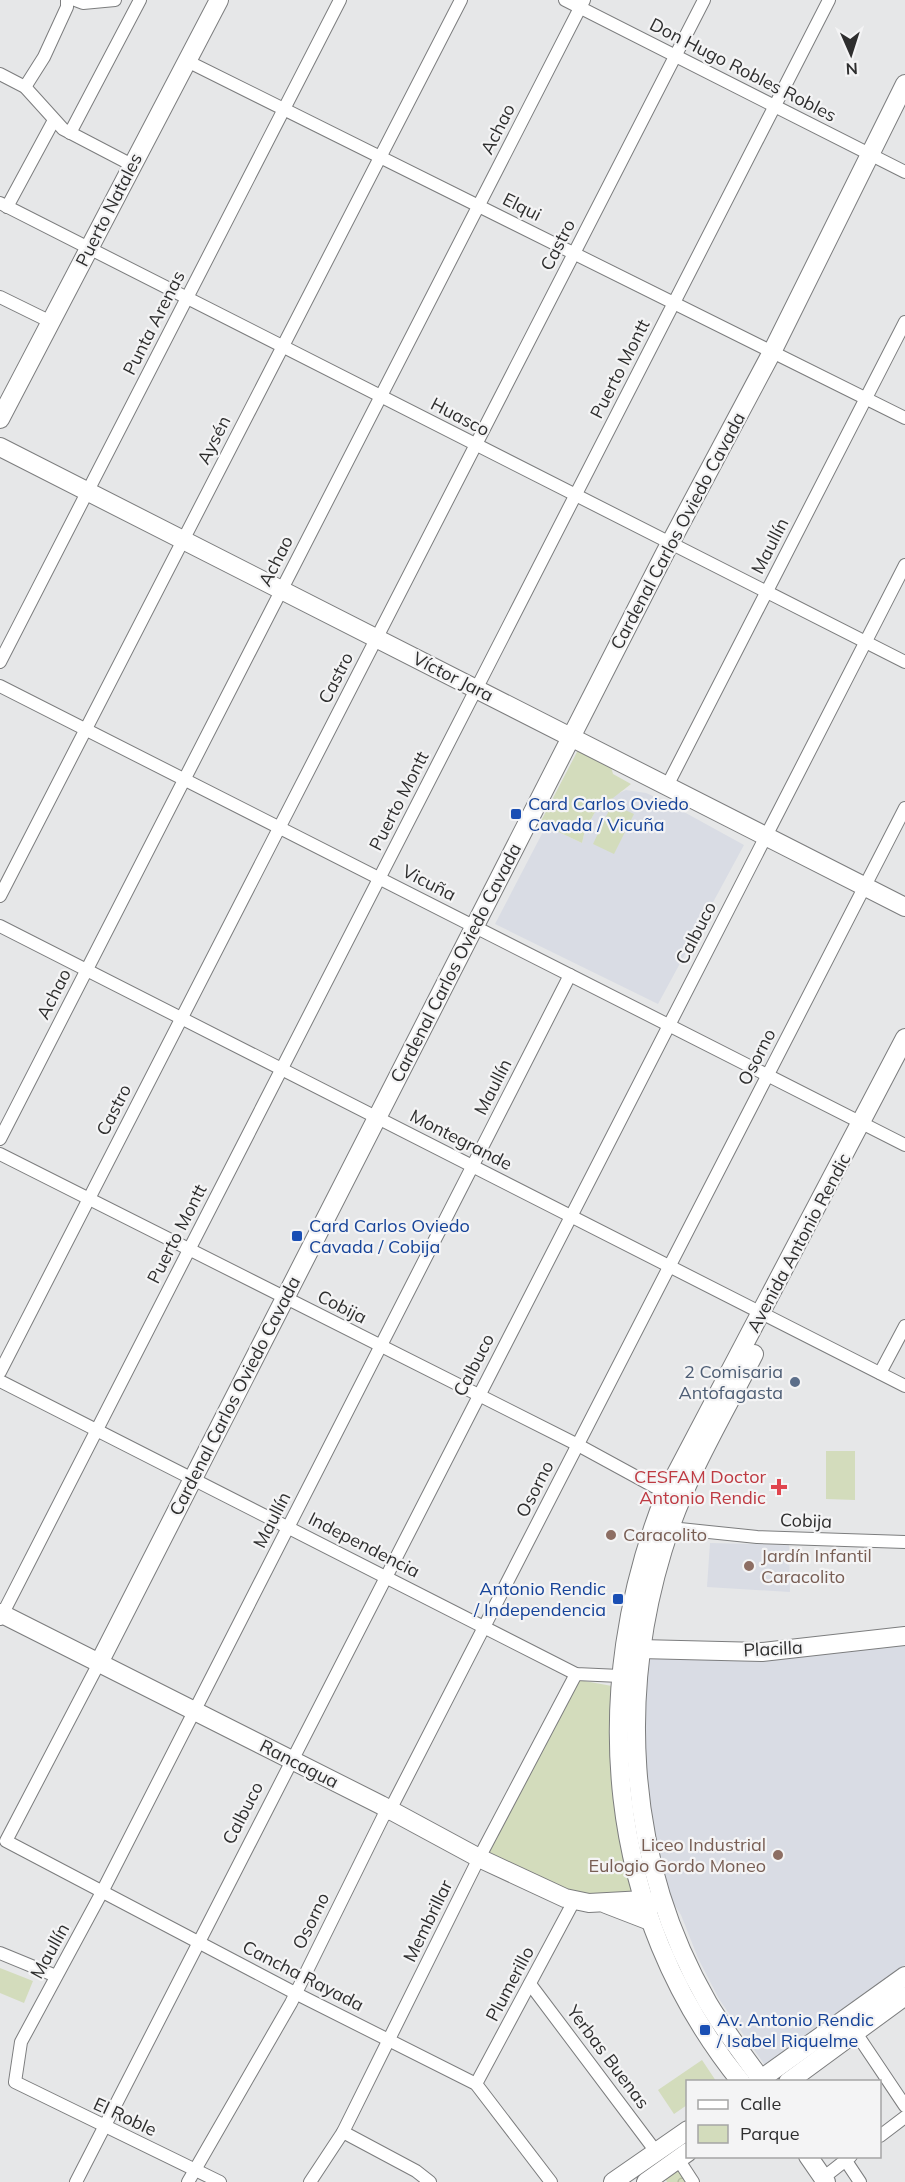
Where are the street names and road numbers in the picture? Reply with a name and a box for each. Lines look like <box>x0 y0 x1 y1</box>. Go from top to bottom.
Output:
street label: Don Hugo Robles Robles <box>646 12 840 127</box>
street label: Achao <box>475 100 520 158</box>
street label: Puerto Natales <box>70 149 147 270</box>
street label: Elqui <box>499 187 545 226</box>
street label: Castro <box>535 215 580 274</box>
street label: Punta Arenas <box>117 267 190 379</box>
street label: Puerto Montt <box>585 315 654 422</box>
street label: Huasco <box>427 392 493 441</box>
street label: Cardenal Carlos Oviedo Cavada <box>605 408 750 653</box>
street label: Aysén <box>192 412 235 468</box>
street label: Maullín <box>746 514 793 578</box>
street label: Achao <box>253 532 298 590</box>
street label: Víctor Jara <box>409 646 497 707</box>
street label: Castro <box>313 648 358 707</box>
street label: Puerto Montt <box>364 747 433 854</box>
street label: Cardenal Carlos Oviedo Cavada <box>385 839 526 1086</box>
street label: Vicuña <box>398 859 460 906</box>
street label: Calbuco <box>670 898 721 968</box>
street label: Achao <box>31 965 76 1023</box>
street label: Osorno <box>733 1025 781 1089</box>
street label: Maullín <box>469 1055 516 1119</box>
street label: Castro <box>91 1080 136 1139</box>
street label: Montegrande <box>406 1104 516 1175</box>
street label: Avenida Antonio Rendic <box>742 1149 856 1336</box>
street label: Puerto Montt <box>142 1180 211 1287</box>
street label: Cardenal Carlos Oviedo Cavada <box>164 1272 305 1519</box>
street label: Cobija <box>314 1284 371 1329</box>
street label: Calbuco <box>448 1330 499 1400</box>
street label: Osorno <box>511 1457 559 1521</box>
street label: Maullín <box>248 1488 295 1552</box>
street label: Independencia <box>305 1507 424 1583</box>
street label: Cobija <box>780 1508 832 1533</box>
street label: Placilla <box>743 1635 803 1662</box>
street label: Rancagua <box>256 1734 343 1793</box>
street label: Calbuco <box>217 1778 268 1848</box>
street label: Membrillar <box>398 1876 458 1966</box>
street label: Osorno <box>287 1889 334 1953</box>
street label: Maullín <box>25 1919 74 1983</box>
street label: Cancha Rayada <box>239 1935 368 2016</box>
street label: Plumerillo <box>480 1942 539 2025</box>
street label: Yerbas Buenas <box>561 2000 655 2113</box>
street label: El Roble <box>90 2092 160 2141</box>

